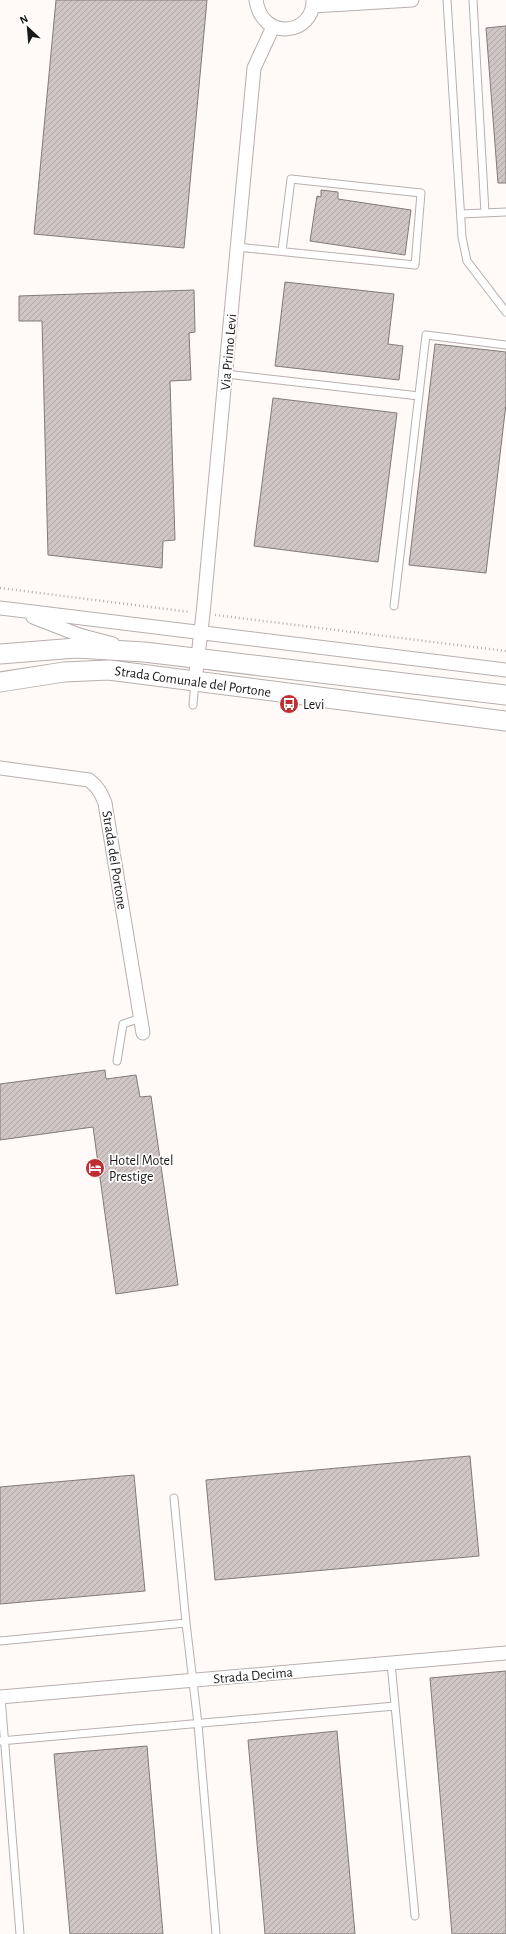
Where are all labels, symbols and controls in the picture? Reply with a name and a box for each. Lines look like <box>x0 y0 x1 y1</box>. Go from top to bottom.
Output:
north arrow <box>8 8 48 48</box>
text: N <box>18 13 30 26</box>
street label: Via Primo Levi <box>219 313 239 391</box>
street label: Strada Comunale del Portone <box>114 664 272 700</box>
bus stop icon: Levi <box>278 693 300 715</box>
place label: Levi <box>303 698 324 712</box>
street label: Strada del Portone <box>99 810 129 911</box>
place label: Hotel Motel Prestige <box>109 1154 173 1184</box>
hotel icon: Hotel Motel Prestige <box>84 1157 106 1179</box>
street label: Strada Decima <box>213 1665 294 1686</box>

